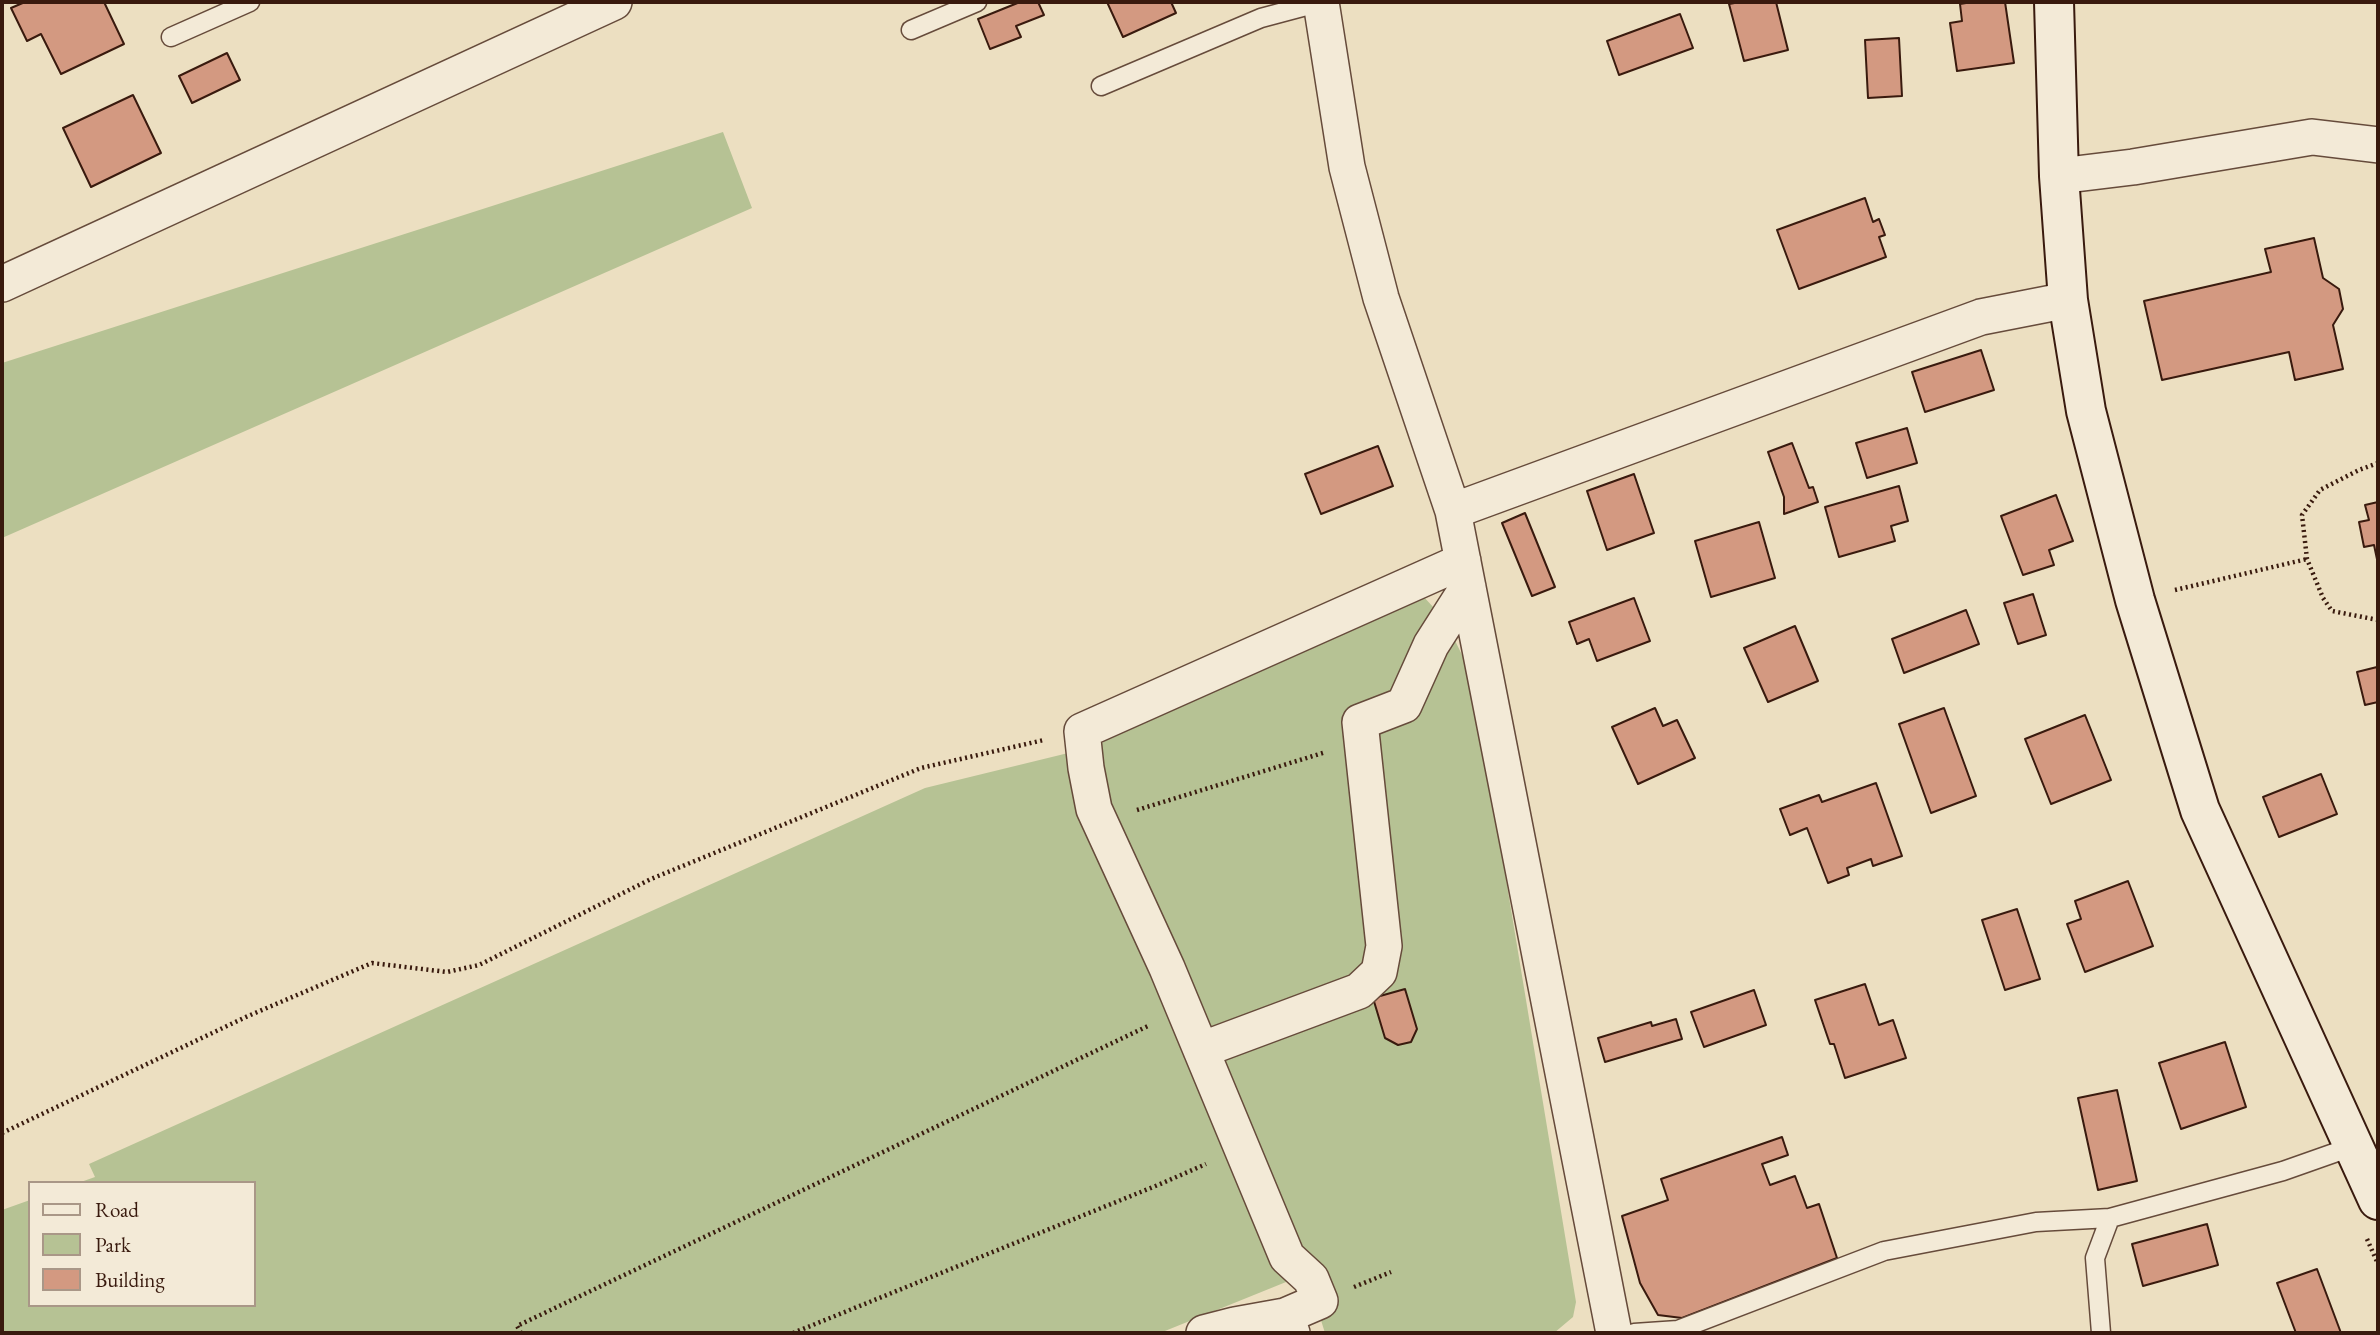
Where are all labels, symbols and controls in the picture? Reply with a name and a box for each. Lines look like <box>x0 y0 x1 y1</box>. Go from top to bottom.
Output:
legend <box>28 1181 256 1307</box>
text: Road <box>95 1196 139 1223</box>
text: Park <box>95 1231 131 1258</box>
text: Building <box>95 1266 165 1293</box>

